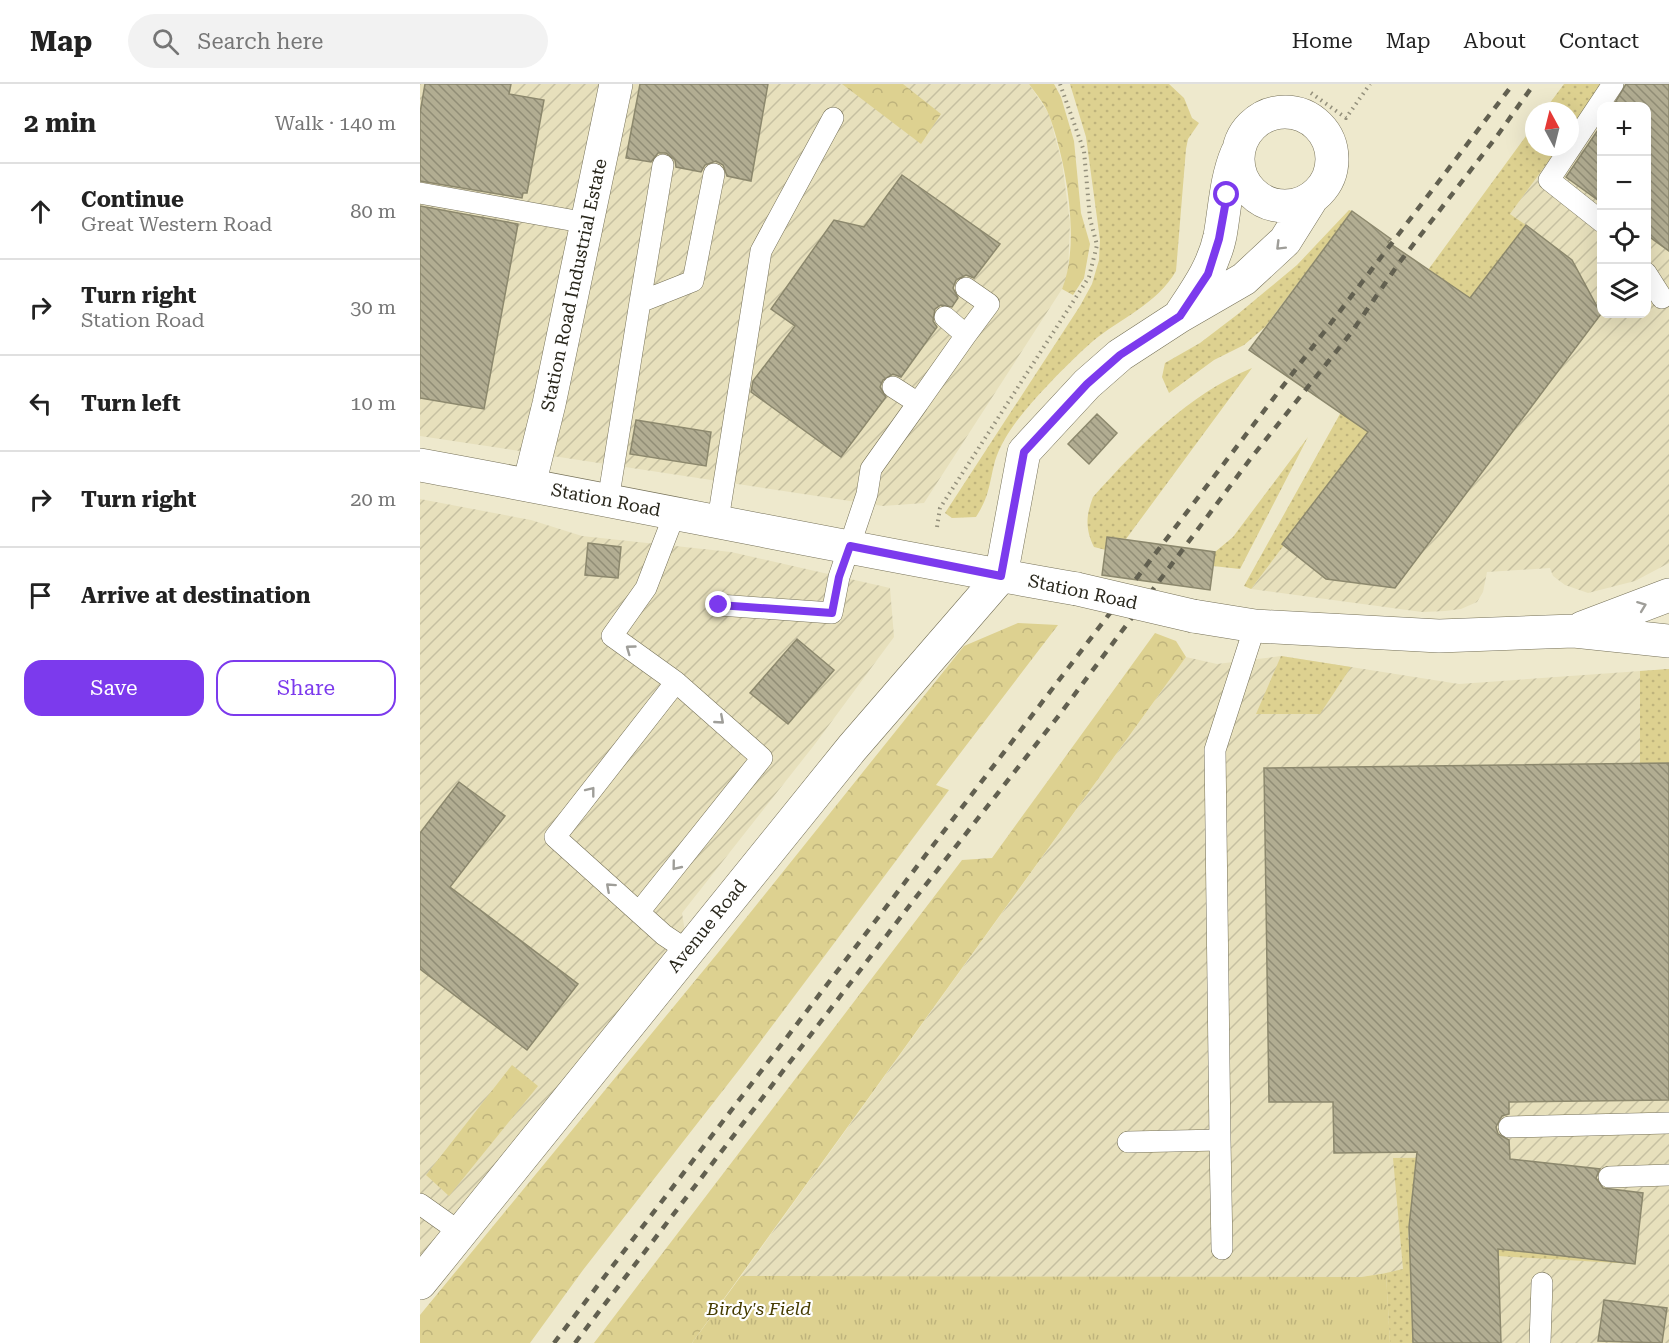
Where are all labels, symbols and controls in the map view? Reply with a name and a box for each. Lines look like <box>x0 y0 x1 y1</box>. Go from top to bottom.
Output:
search box <box>128 14 548 68</box>
text: Map <box>30 25 92 58</box>
icon: search <box>149 25 182 58</box>
text: Search here <box>197 29 323 54</box>
text: Home <box>1292 29 1353 53</box>
text: Map <box>1386 29 1431 53</box>
text: About <box>1464 29 1526 53</box>
text: Contact <box>1559 29 1639 53</box>
north arrow <box>1525 102 1579 156</box>
map controls <box>1597 102 1651 318</box>
button: + <box>1597 102 1651 156</box>
text: 2 min <box>24 108 96 138</box>
text: Walk · 140 m <box>275 111 396 135</box>
street label: Station Road Industrial Estate <box>536 156 611 413</box>
button: − <box>1597 156 1651 210</box>
route start <box>1213 181 1239 207</box>
text: Continue <box>81 187 184 212</box>
icon: ahead <box>24 195 57 228</box>
text: 80 m <box>350 199 396 223</box>
button: locate <box>1597 210 1651 264</box>
text: Great Western Road <box>81 212 272 236</box>
one-way arrow <box>1276 239 1287 250</box>
button: layers <box>1597 264 1651 318</box>
text: Turn right <box>81 283 196 308</box>
icon: right <box>24 291 57 324</box>
text: 30 m <box>350 295 396 319</box>
text: Station Road <box>81 308 205 332</box>
icon: left <box>24 387 57 420</box>
text: Turn left <box>81 391 181 416</box>
text: 10 m <box>350 391 396 415</box>
street label: Station Road <box>549 479 663 521</box>
icon: right <box>24 483 57 516</box>
text: Turn right <box>81 487 196 512</box>
text: 20 m <box>350 487 396 511</box>
street label: Station Road <box>1027 570 1140 613</box>
icon: arrive <box>24 579 57 612</box>
text: Arrive at destination <box>81 583 310 608</box>
route end <box>705 591 731 617</box>
one-way arrow <box>1635 601 1646 613</box>
one-way arrow <box>625 645 636 656</box>
button: Save <box>24 660 204 716</box>
button: Share <box>216 660 396 716</box>
one-way arrow <box>713 713 723 724</box>
one-way arrow <box>584 787 595 798</box>
one-way arrow <box>672 859 683 870</box>
street label: Avenue Road <box>663 875 751 976</box>
one-way arrow <box>606 883 617 894</box>
park label: Birdy's Field <box>706 1298 811 1319</box>

